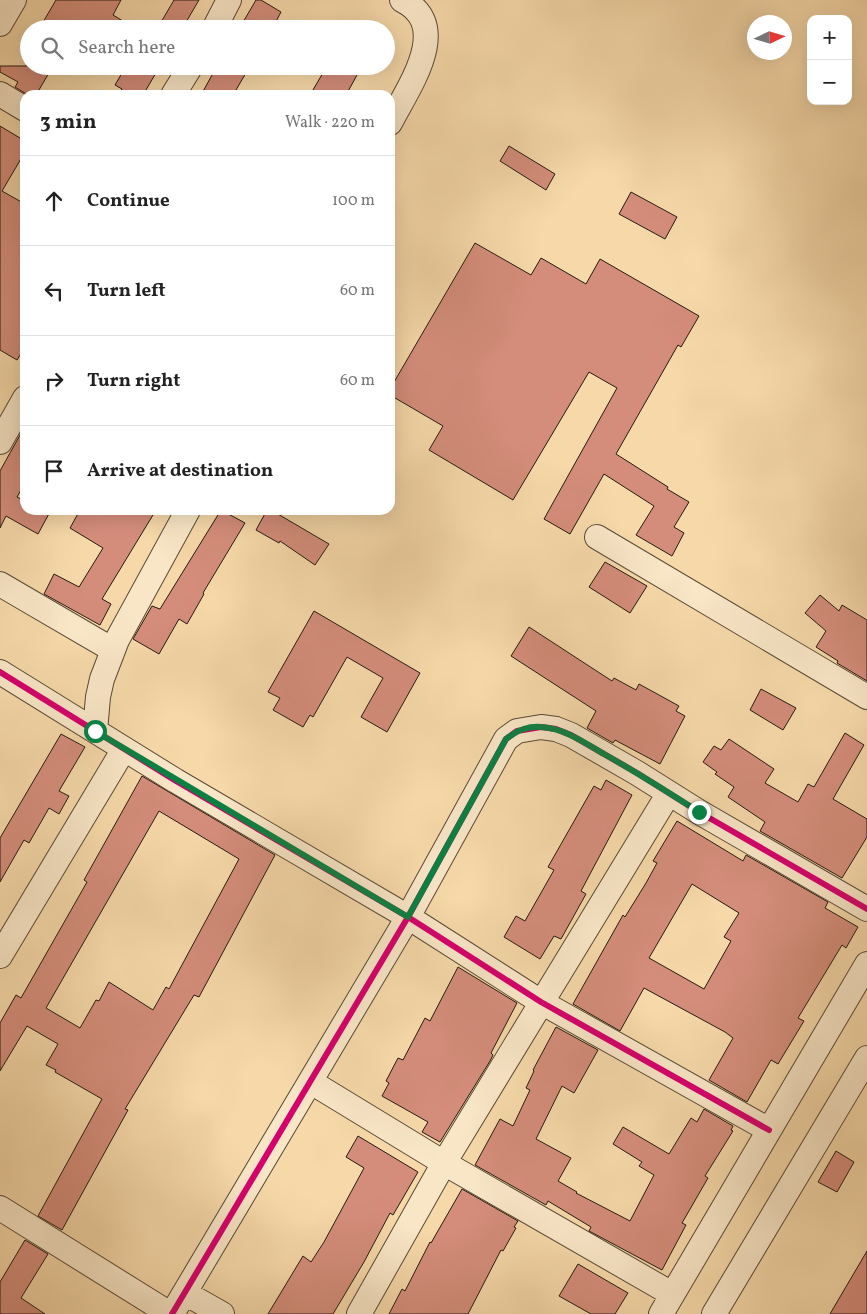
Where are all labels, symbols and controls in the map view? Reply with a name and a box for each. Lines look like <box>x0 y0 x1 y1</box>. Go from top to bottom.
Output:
north arrow <box>747 15 792 60</box>
map controls <box>807 15 852 105</box>
button: + <box>807 15 852 60</box>
search box <box>20 20 395 75</box>
icon: search <box>38 34 66 62</box>
text: Search here <box>78 35 175 61</box>
button: − <box>807 60 852 105</box>
text: 3 min <box>40 108 96 137</box>
text: Walk · 220 m <box>285 112 375 134</box>
icon: ahead <box>40 187 68 215</box>
text: Continue <box>87 188 170 214</box>
text: 100 m <box>332 190 375 212</box>
icon: left <box>40 277 68 305</box>
text: Turn left <box>87 278 166 304</box>
text: 60 m <box>340 280 375 302</box>
icon: right <box>40 367 68 395</box>
text: Turn right <box>87 368 180 394</box>
text: 60 m <box>340 370 375 392</box>
icon: arrive <box>40 457 68 485</box>
text: Arrive at destination <box>87 458 273 484</box>
route start <box>84 720 107 743</box>
route end <box>688 801 711 824</box>

